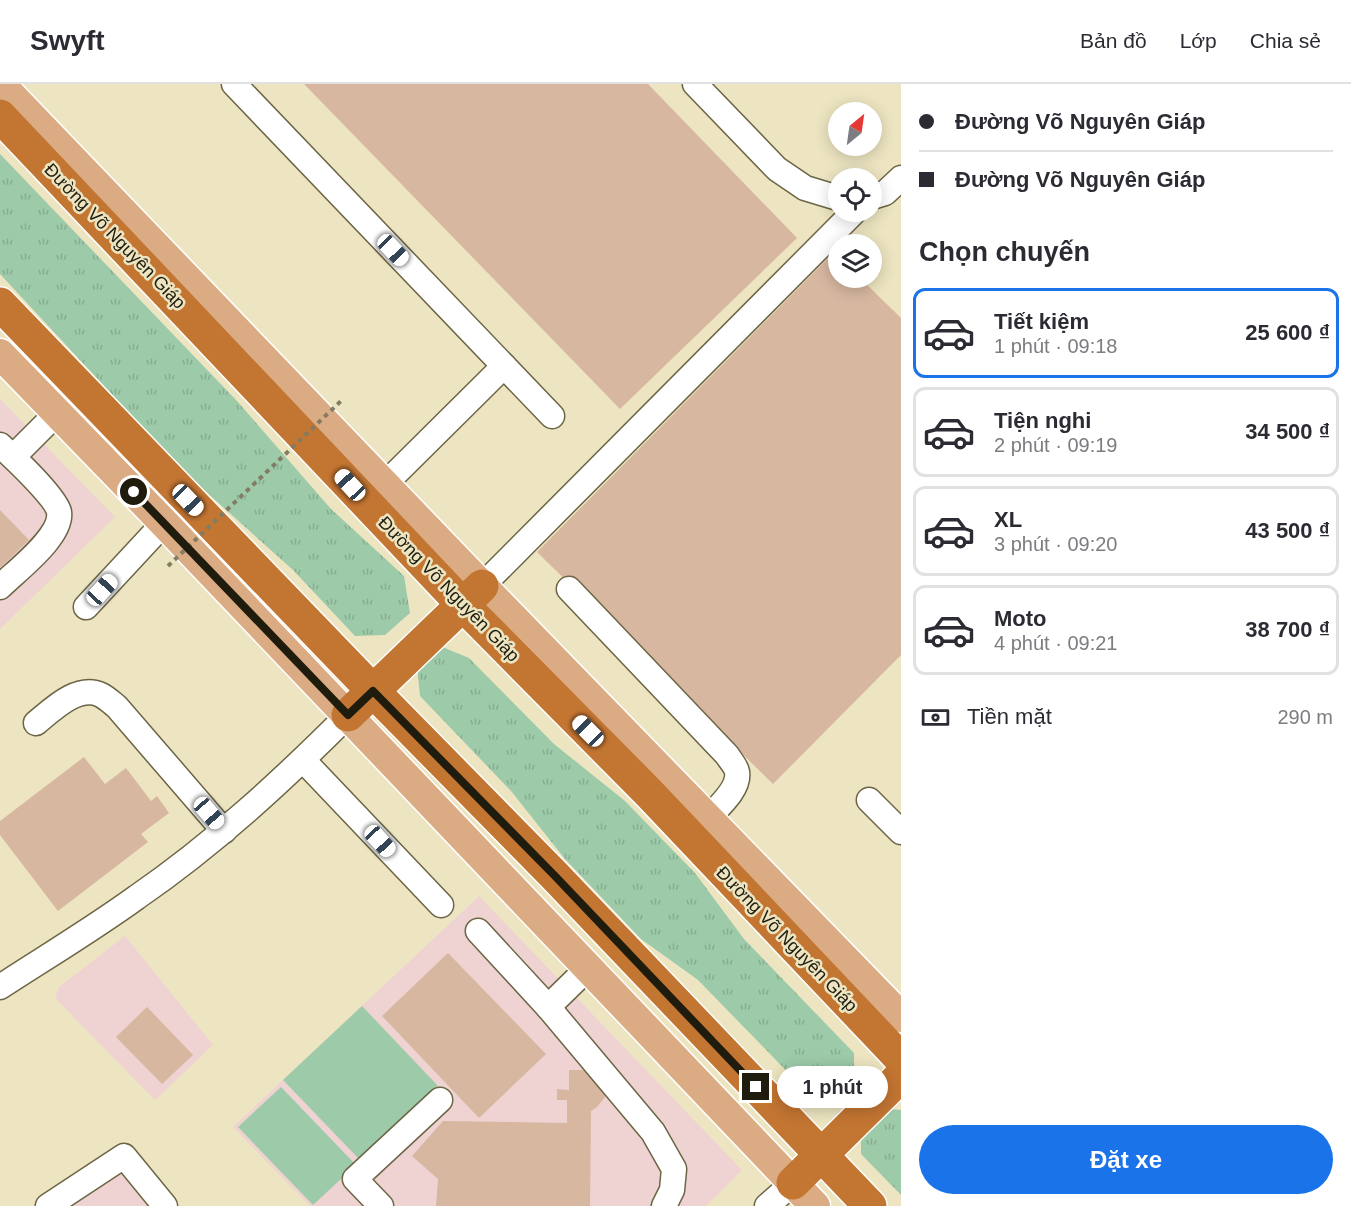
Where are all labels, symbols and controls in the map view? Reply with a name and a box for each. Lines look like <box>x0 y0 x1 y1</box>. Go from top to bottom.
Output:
text: Swyft <box>30 25 105 56</box>
text: Bản đồ <box>1080 29 1147 52</box>
text: Lớp <box>1180 29 1217 52</box>
text: Chia sẻ <box>1250 29 1321 52</box>
north arrow <box>828 102 882 156</box>
map controls <box>828 102 882 288</box>
text: Đường Võ Nguyên Giáp <box>955 109 1205 134</box>
street label: Đường Võ Nguyên Giáp <box>40 159 190 313</box>
text: Đường Võ Nguyên Giáp <box>955 167 1205 192</box>
button: locate <box>828 168 882 222</box>
car <box>374 231 412 269</box>
button: layers <box>828 234 882 288</box>
text: Chọn chuyến <box>919 237 1090 267</box>
icon: car <box>922 306 976 360</box>
text: Tiết kiệm <box>994 309 1089 334</box>
text: 25 600 ₫ <box>1245 320 1330 345</box>
text: 1 phút · 09:18 <box>994 335 1117 357</box>
icon: car <box>922 405 976 459</box>
text: Tiện nghi <box>994 408 1091 433</box>
text: 34 500 ₫ <box>1245 419 1330 444</box>
text: 2 phút · 09:19 <box>994 434 1117 456</box>
car <box>331 466 369 504</box>
route start <box>120 478 147 505</box>
car <box>169 481 207 519</box>
icon: car <box>922 504 976 558</box>
text: XL <box>994 507 1022 532</box>
street label: Đường Võ Nguyên Giáp <box>374 512 524 666</box>
text: 43 500 ₫ <box>1245 518 1330 543</box>
text: 3 phút · 09:20 <box>994 533 1117 555</box>
car <box>83 571 121 609</box>
icon: car <box>922 603 976 657</box>
text: Moto <box>994 606 1047 631</box>
text: 38 700 ₫ <box>1245 617 1330 642</box>
text: 4 phút · 09:21 <box>994 632 1117 654</box>
icon: cash <box>919 701 952 734</box>
text: Tiền mặt <box>967 704 1052 729</box>
text: 290 m <box>1277 706 1333 728</box>
car <box>569 712 607 750</box>
car <box>190 794 228 832</box>
car <box>361 822 399 860</box>
street label: Đường Võ Nguyên Giáp <box>712 862 862 1016</box>
callout: 1 phút <box>777 1066 888 1108</box>
route end <box>742 1073 769 1100</box>
text: 1 phút <box>803 1076 863 1098</box>
button: Đặt xe <box>919 1125 1333 1194</box>

